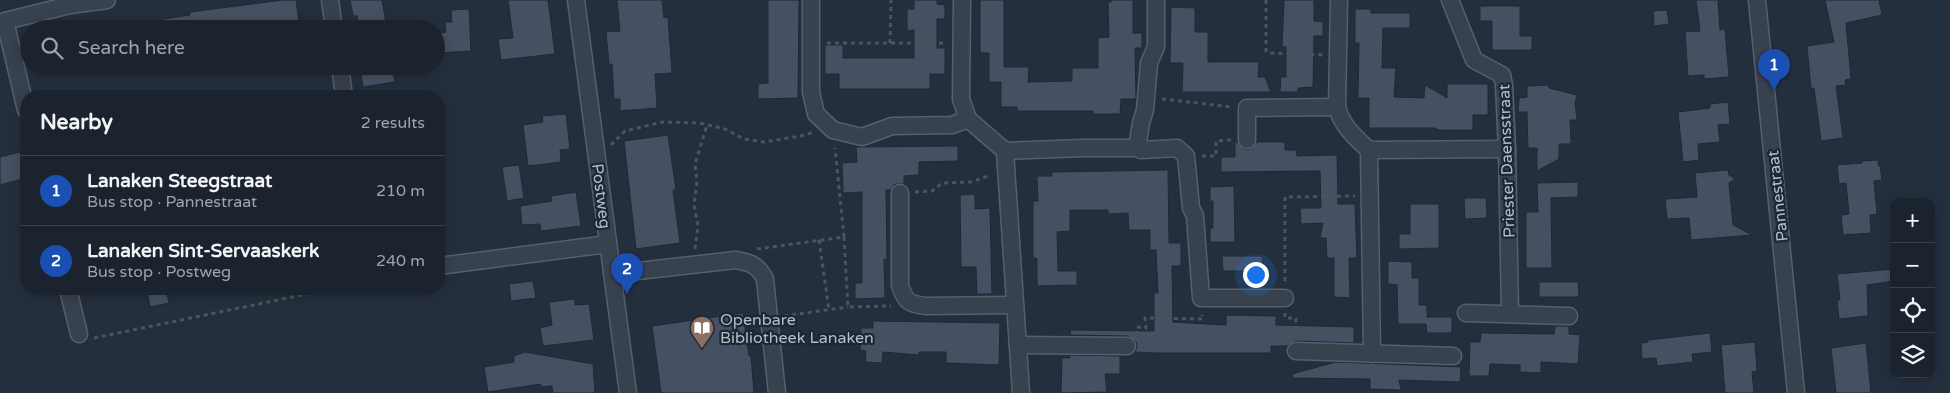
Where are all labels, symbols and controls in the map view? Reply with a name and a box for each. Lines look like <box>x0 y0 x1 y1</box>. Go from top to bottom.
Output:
search box <box>20 20 445 75</box>
icon: search <box>38 34 66 62</box>
text: Search here <box>78 37 185 59</box>
pin: 1 <box>1758 49 1790 90</box>
street label: Priester Daensstraat <box>1494 84 1520 238</box>
text: Nearby <box>40 110 113 135</box>
text: 2 results <box>361 113 425 133</box>
street label: Pannestraat <box>1763 149 1793 243</box>
street label: Postweg <box>587 162 615 230</box>
text: Lanaken Steegstraat <box>87 170 272 192</box>
text: 1 <box>51 181 61 201</box>
text: 210 m <box>376 181 425 201</box>
text: Bus stop · Pannestraat <box>87 192 257 212</box>
map controls <box>1890 198 1935 378</box>
button: + <box>1890 198 1935 243</box>
text: Lanaken Sint-Servaaskerk <box>87 240 319 262</box>
button: − <box>1890 243 1935 288</box>
text: 2 <box>51 251 61 271</box>
text: 240 m <box>376 251 425 271</box>
pin: 2 <box>611 253 643 294</box>
text: Bus stop · Postweg <box>87 262 231 282</box>
your location <box>1243 262 1269 288</box>
button: locate <box>1890 288 1935 333</box>
place label: Openbare Bibliotheek Lanaken <box>720 310 874 348</box>
library icon: Openbare Bibliotheek Lanaken <box>689 315 715 349</box>
button: layers <box>1890 333 1935 378</box>

